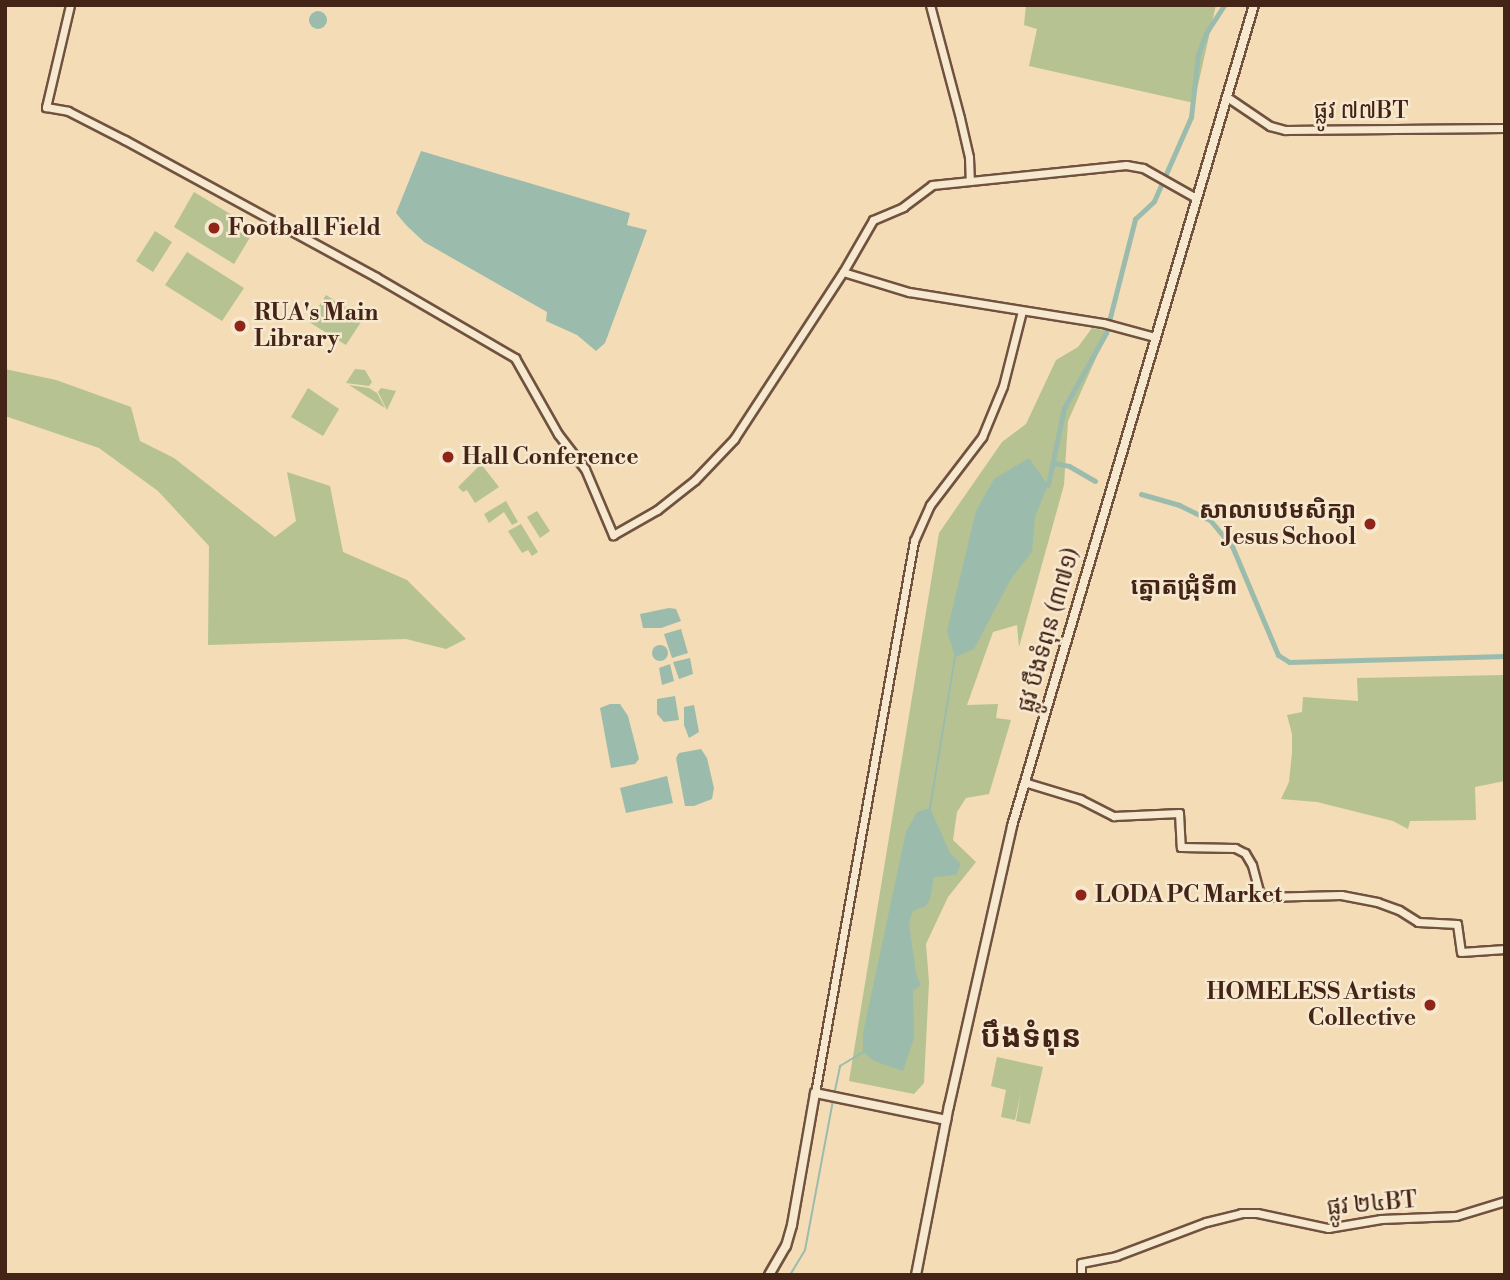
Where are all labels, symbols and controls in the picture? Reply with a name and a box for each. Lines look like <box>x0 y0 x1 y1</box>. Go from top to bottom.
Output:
street label: ផ្លូវ ៧៧BT <box>1314 97 1408 125</box>
place label: Football Field <box>228 214 381 242</box>
marker: Football Field <box>206 220 222 236</box>
place label: RUA's Main Library <box>254 299 378 353</box>
marker: RUA's Main Library <box>232 318 248 334</box>
place label: Hall Conference <box>462 443 639 471</box>
marker: Hall Conference <box>440 449 456 465</box>
place label: សាលាបឋមសិក្សា Jesus School <box>1199 497 1356 551</box>
marker: សាលាបឋមសិក្សា Jesus School <box>1362 516 1378 532</box>
street label: ផ្លូវ បឹងទំពុន (៣៧១) <box>1012 544 1086 716</box>
district label: ត្នោតជ្រុំទី៣ <box>1130 574 1238 602</box>
place label: LODA PC Market <box>1095 881 1282 909</box>
marker: LODA PC Market <box>1073 887 1089 903</box>
place label: HOMELESS Artists Collective <box>1206 978 1416 1032</box>
marker: HOMELESS Artists Collective <box>1422 997 1438 1013</box>
district label: បឹងទំពុន <box>981 1020 1081 1056</box>
street label: ផ្លូវ ២៤BT <box>1326 1186 1418 1222</box>

